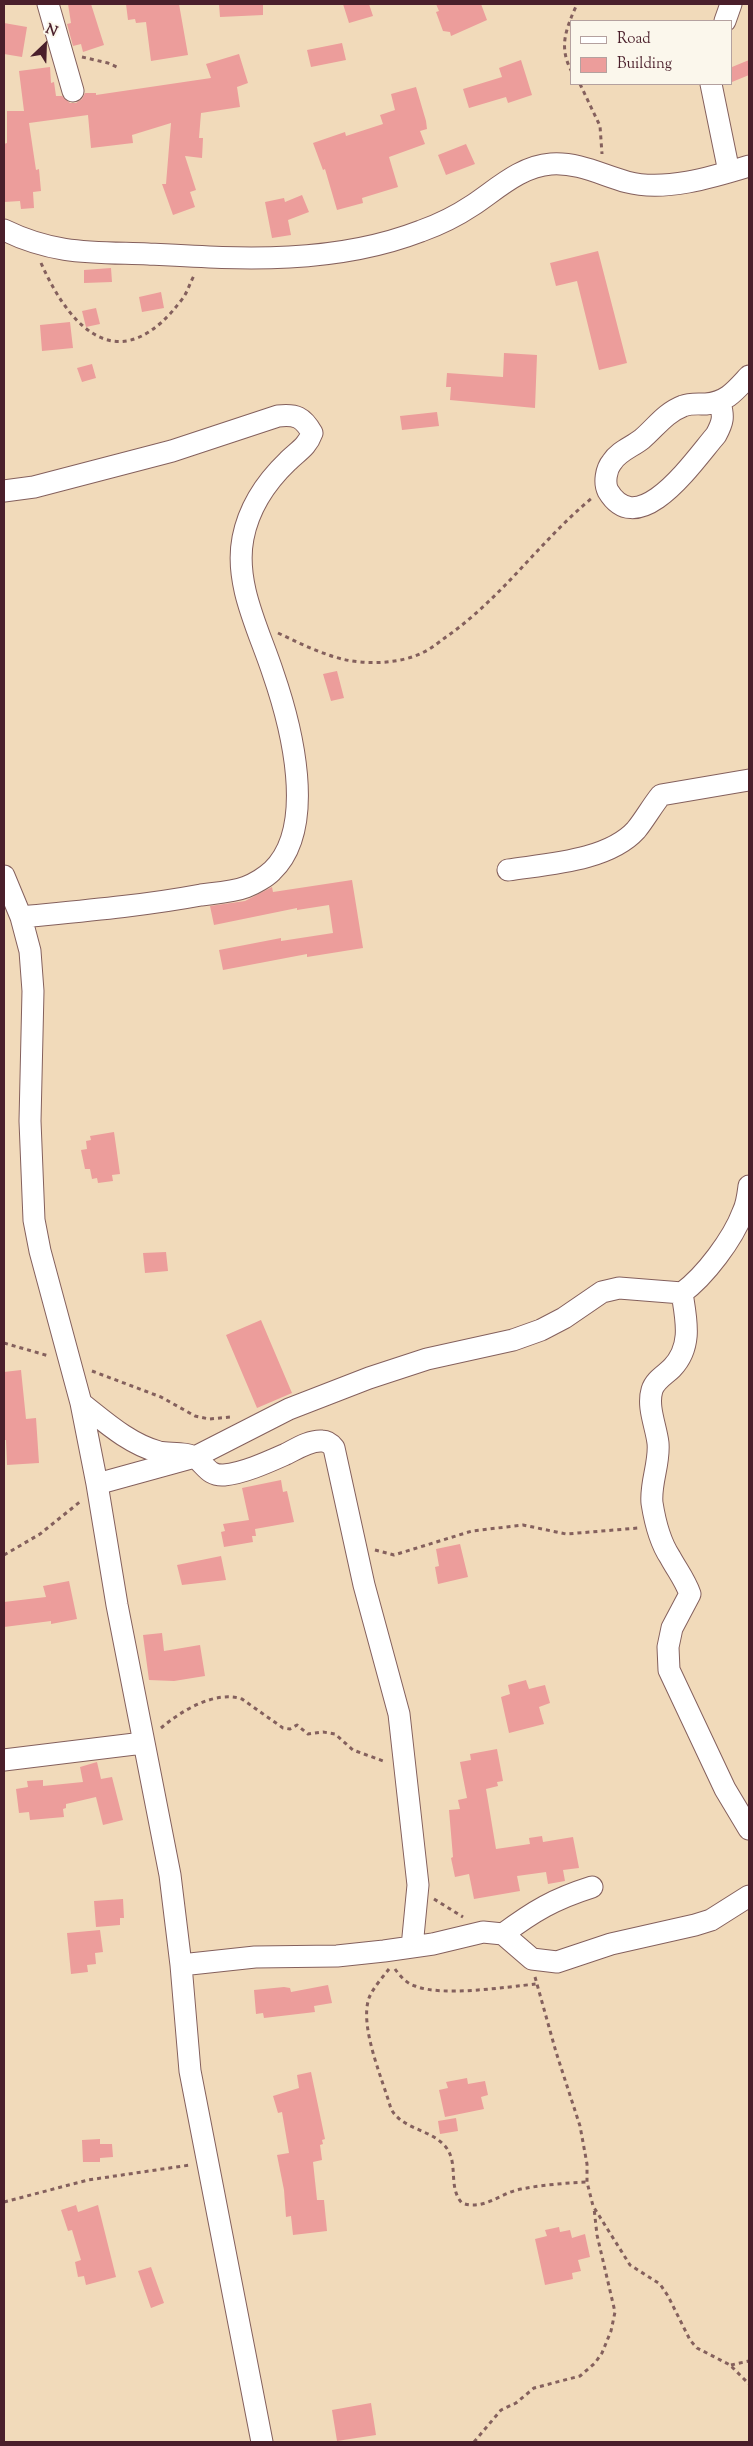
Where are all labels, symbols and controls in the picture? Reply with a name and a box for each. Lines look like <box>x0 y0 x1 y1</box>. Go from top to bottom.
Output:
north arrow <box>20 20 70 70</box>
text: N <box>42 20 60 43</box>
legend <box>570 20 733 85</box>
text: Road <box>617 29 651 50</box>
text: Building <box>617 54 672 75</box>

